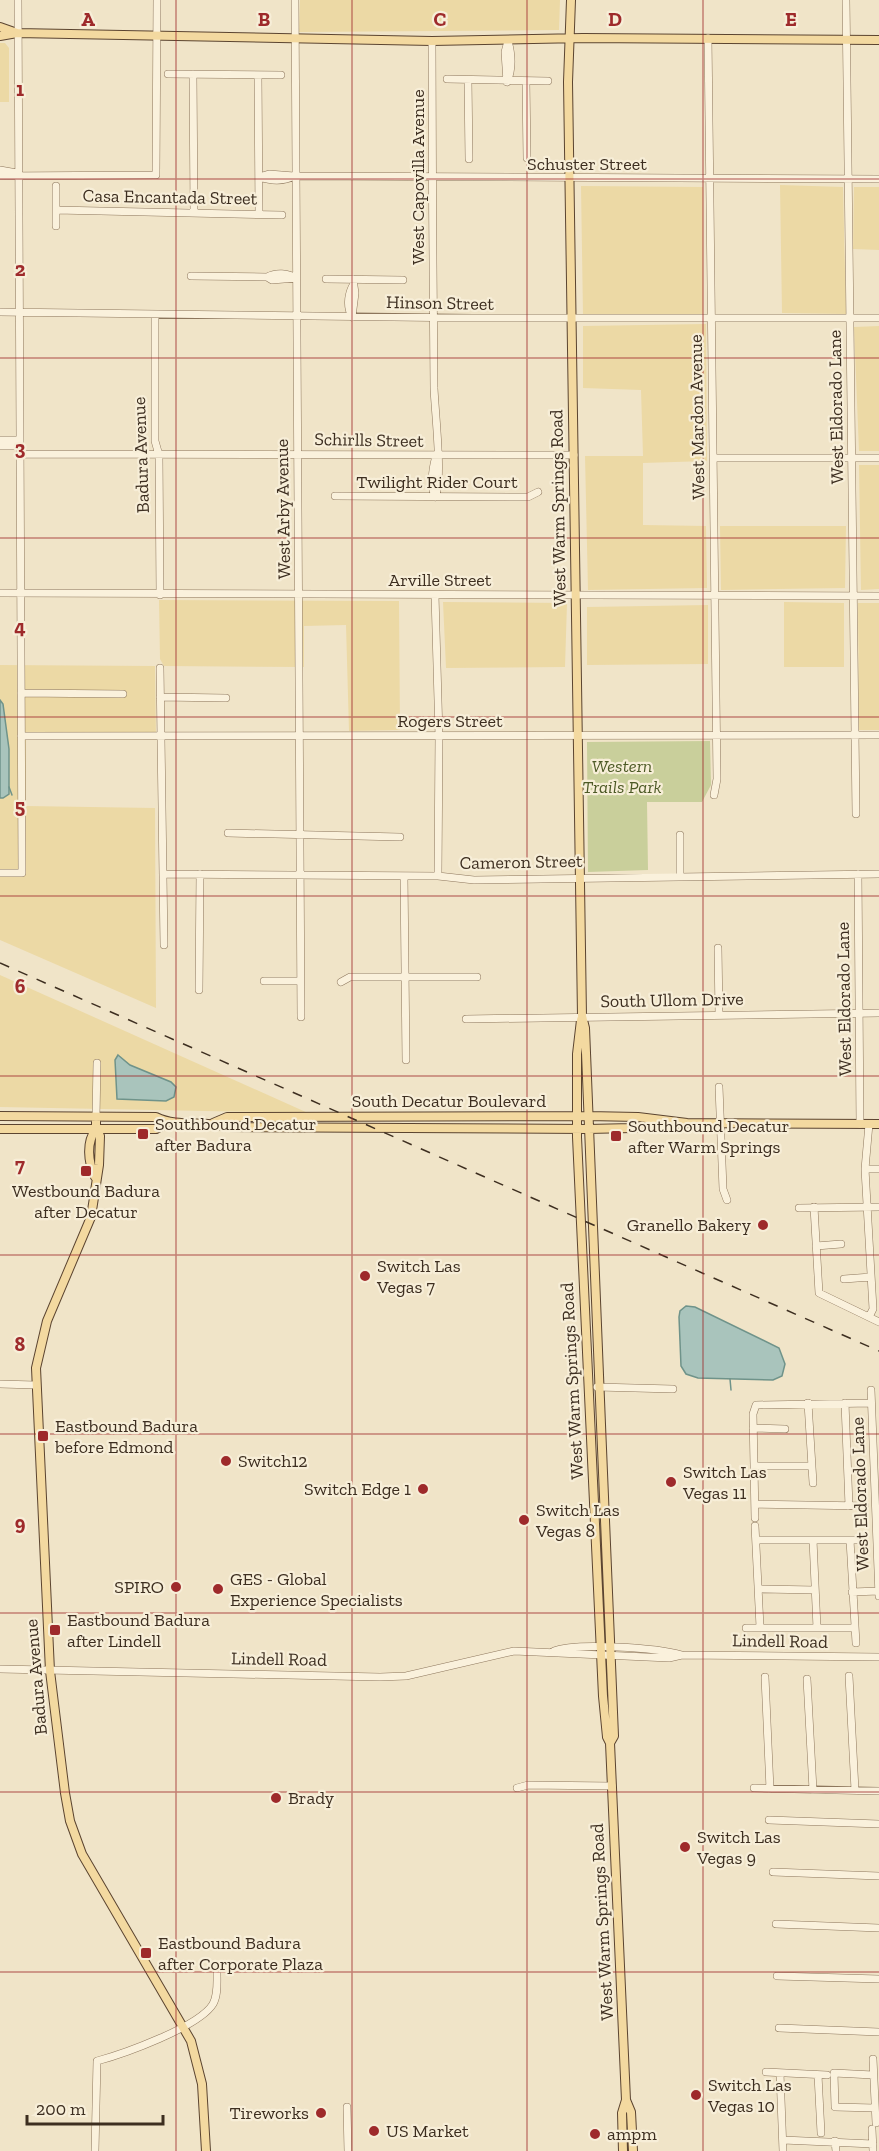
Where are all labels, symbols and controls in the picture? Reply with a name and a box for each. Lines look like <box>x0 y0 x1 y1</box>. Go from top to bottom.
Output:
text: A <box>81 7 95 31</box>
text: B <box>258 7 270 31</box>
text: C <box>434 7 447 31</box>
text: D <box>608 7 622 31</box>
text: E <box>785 7 797 31</box>
text: 1 <box>16 77 24 101</box>
street label: West Capovilla Avenue <box>407 89 429 265</box>
street label: Schuster Street <box>527 153 647 175</box>
street label: Casa Encantada Street <box>82 184 258 210</box>
text: 2 <box>15 257 26 281</box>
street label: Hinson Street <box>386 291 494 315</box>
street label: West Eldorado Lane <box>824 330 848 484</box>
street label: West Mardon Avenue <box>685 334 709 500</box>
street label: Badura Avenue <box>128 396 154 514</box>
street label: West Warm Springs Road <box>545 409 571 607</box>
street label: Schirlls Street <box>314 428 424 452</box>
text: 3 <box>15 436 26 460</box>
street label: West Arby Avenue <box>271 439 295 579</box>
street label: Twilight Rider Court <box>356 471 518 493</box>
street label: Arville Street <box>389 569 492 591</box>
text: 4 <box>14 615 26 639</box>
street label: Rogers Street <box>397 710 503 732</box>
park label: Western Trails Park <box>582 755 662 798</box>
text: 5 <box>15 794 25 818</box>
street label: Cameron Street <box>459 850 583 874</box>
street label: West Eldorado Lane <box>832 922 856 1076</box>
text: 6 <box>15 974 26 998</box>
street label: South Ullom Drive <box>600 988 744 1012</box>
street label: South Decatur Boulevard <box>352 1090 546 1112</box>
place label: Southbound Decatur after Badura <box>155 1113 316 1156</box>
place label: Southbound Decatur after Warm Springs <box>628 1115 789 1158</box>
marker: Southbound Decatur after Badura <box>136 1127 150 1141</box>
marker: Southbound Decatur after Warm Springs <box>609 1129 623 1143</box>
text: 7 <box>15 1153 25 1177</box>
marker: Westbound Badura after Decatur <box>79 1164 93 1178</box>
place label: Westbound Badura after Decatur <box>12 1180 160 1223</box>
place label: Granello Bakery <box>627 1214 752 1236</box>
marker: Granello Bakery <box>756 1218 770 1232</box>
place label: Switch Las Vegas 7 <box>376 1255 461 1298</box>
marker: Switch Las Vegas 7 <box>358 1269 372 1283</box>
street label: West Warm Springs Road <box>556 1282 588 1480</box>
text: 8 <box>15 1332 26 1356</box>
place label: Eastbound Badura before Edmond <box>54 1415 198 1458</box>
street label: West Eldorado Lane <box>846 1416 874 1572</box>
marker: Eastbound Badura before Edmond <box>36 1429 50 1443</box>
place label: Switch12 <box>238 1450 308 1472</box>
marker: Switch12 <box>219 1454 233 1468</box>
place label: Switch Las Vegas 11 <box>682 1461 767 1504</box>
marker: Switch Las Vegas 11 <box>664 1475 678 1489</box>
place label: Switch Edge 1 <box>304 1478 411 1500</box>
marker: Switch Edge 1 <box>416 1482 430 1496</box>
place label: Switch Las Vegas 8 <box>535 1499 620 1542</box>
text: 9 <box>15 1511 26 1535</box>
marker: Switch Las Vegas 8 <box>517 1513 531 1527</box>
place label: GES - Global Experience Specialists <box>230 1568 403 1611</box>
place label: SPIRO <box>114 1576 164 1598</box>
marker: SPIRO <box>169 1580 183 1594</box>
marker: GES - Global Experience Specialists <box>211 1582 225 1596</box>
place label: Eastbound Badura after Lindell <box>67 1609 210 1652</box>
street label: Badura Avenue <box>20 1618 52 1736</box>
marker: Eastbound Badura after Lindell <box>48 1623 62 1637</box>
street label: Lindell Road <box>732 1629 828 1653</box>
street label: Lindell Road <box>231 1647 327 1671</box>
place label: Brady <box>288 1787 335 1809</box>
marker: Brady <box>269 1791 283 1805</box>
street label: West Warm Springs Road <box>586 1823 618 2021</box>
place label: Switch Las Vegas 9 <box>696 1826 781 1869</box>
marker: Switch Las Vegas 9 <box>678 1840 692 1854</box>
place label: Eastbound Badura after Corporate Plaza <box>158 1932 323 1975</box>
marker: Eastbound Badura after Corporate Plaza <box>139 1946 153 1960</box>
place label: Switch Las Vegas 10 <box>707 2074 792 2117</box>
scale bar <box>27 2088 164 2126</box>
marker: Switch Las Vegas 10 <box>689 2088 703 2102</box>
text: 200 m <box>36 2098 86 2120</box>
place label: Tireworks <box>229 2102 309 2124</box>
marker: Tireworks <box>314 2106 328 2120</box>
place label: US Market <box>386 2120 469 2142</box>
place label: ampm <box>607 2123 657 2145</box>
marker: US Market <box>367 2124 381 2138</box>
marker: ampm <box>588 2127 602 2141</box>

